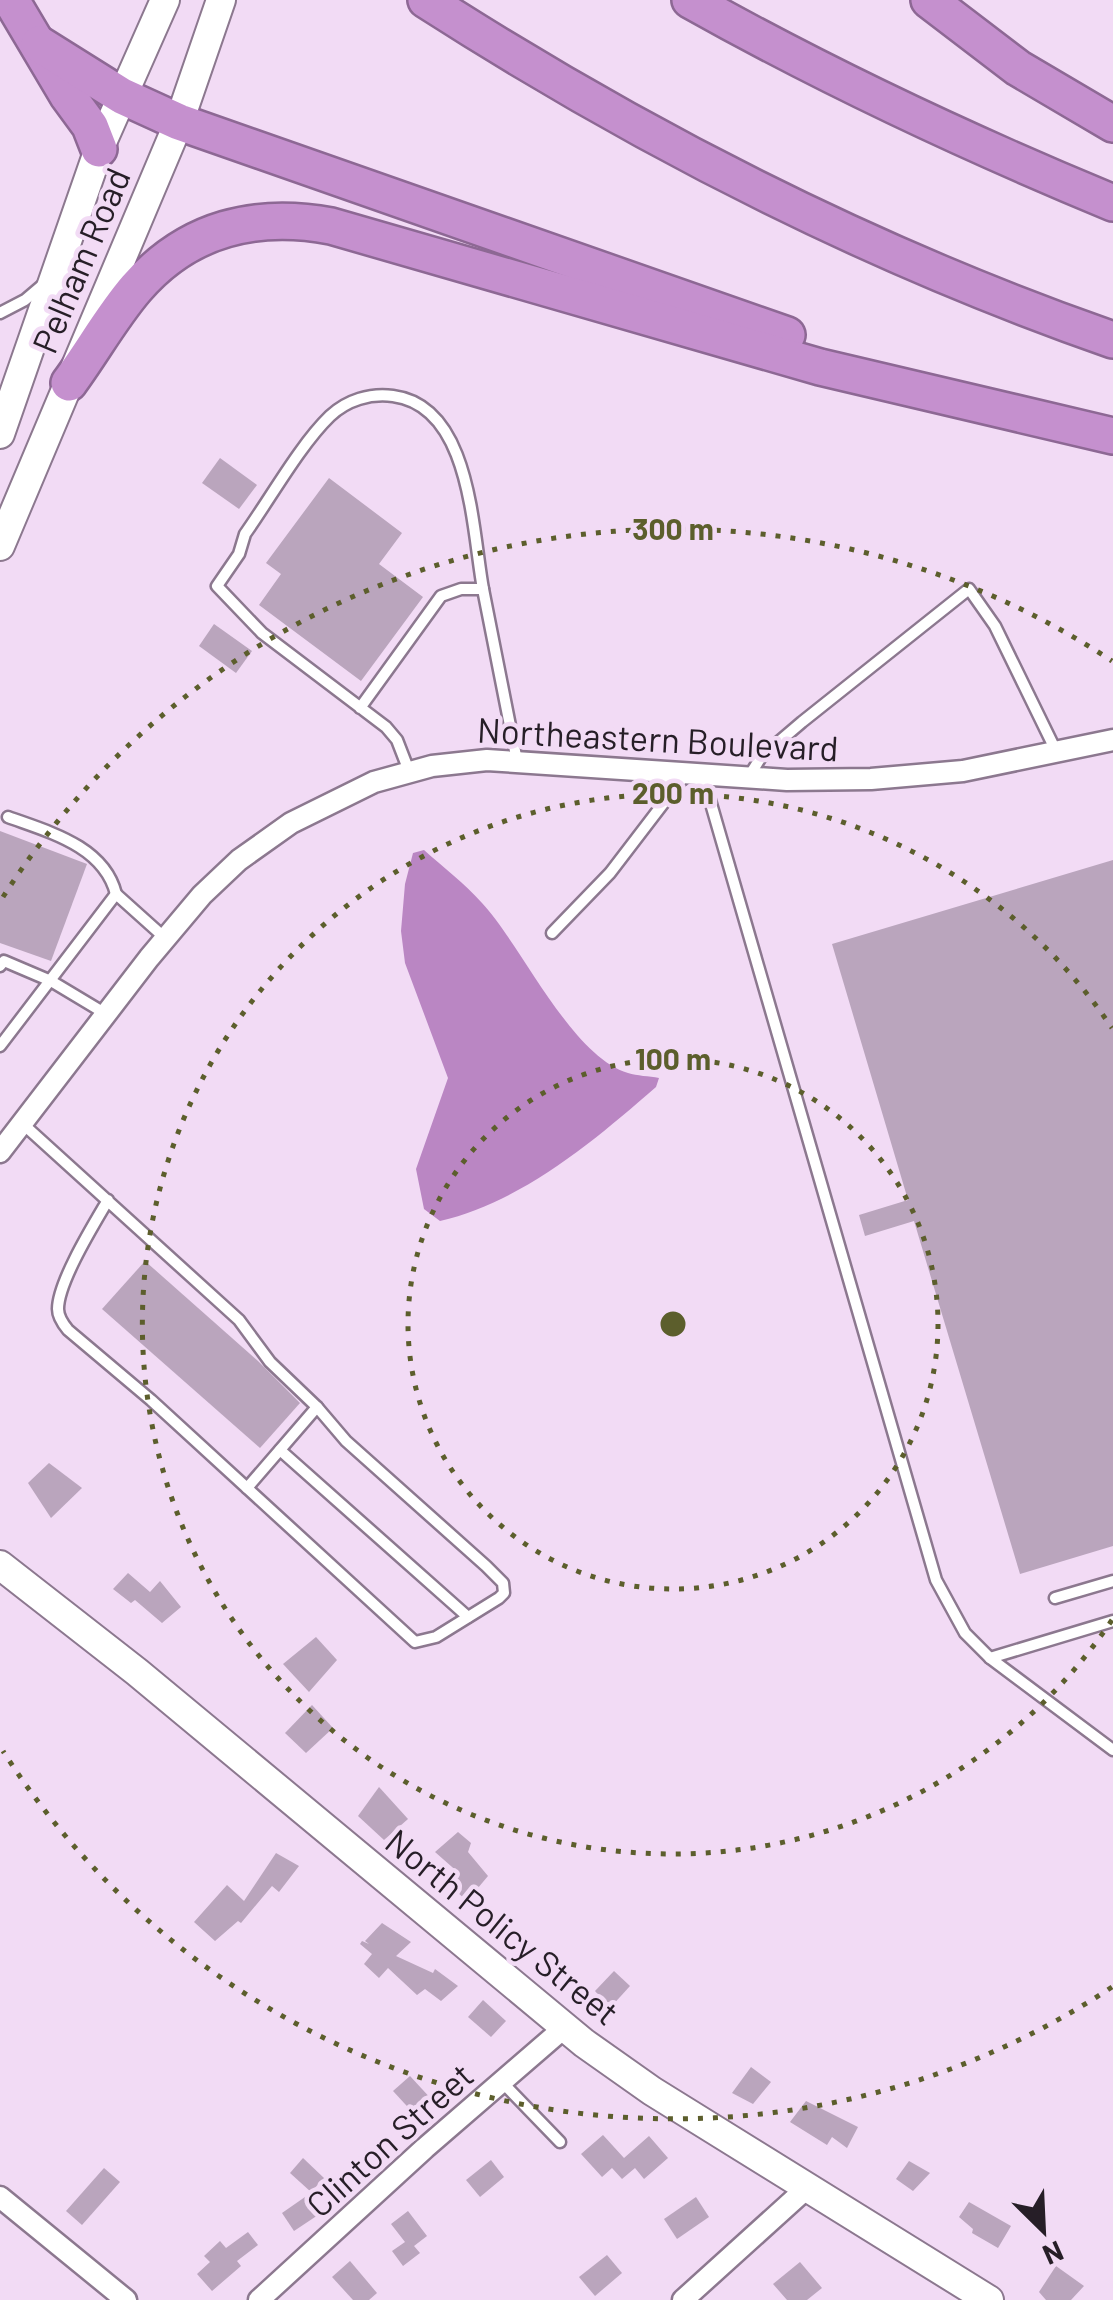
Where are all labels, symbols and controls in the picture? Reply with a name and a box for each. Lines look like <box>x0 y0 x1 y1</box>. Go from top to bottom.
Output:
street label: Pelham Road <box>22 161 138 359</box>
text: 300 m <box>632 510 714 546</box>
street label: Northeastern Boulevard <box>476 708 840 768</box>
text: 200 m <box>632 774 714 810</box>
text: 100 m <box>635 1040 711 1076</box>
centre of rings <box>655 1306 691 1342</box>
street label: North Policy Street <box>378 1819 628 2033</box>
street label: Clinton Street <box>297 2053 481 2225</box>
north arrow <box>993 2180 1093 2280</box>
text: N <box>1038 2234 1069 2273</box>

